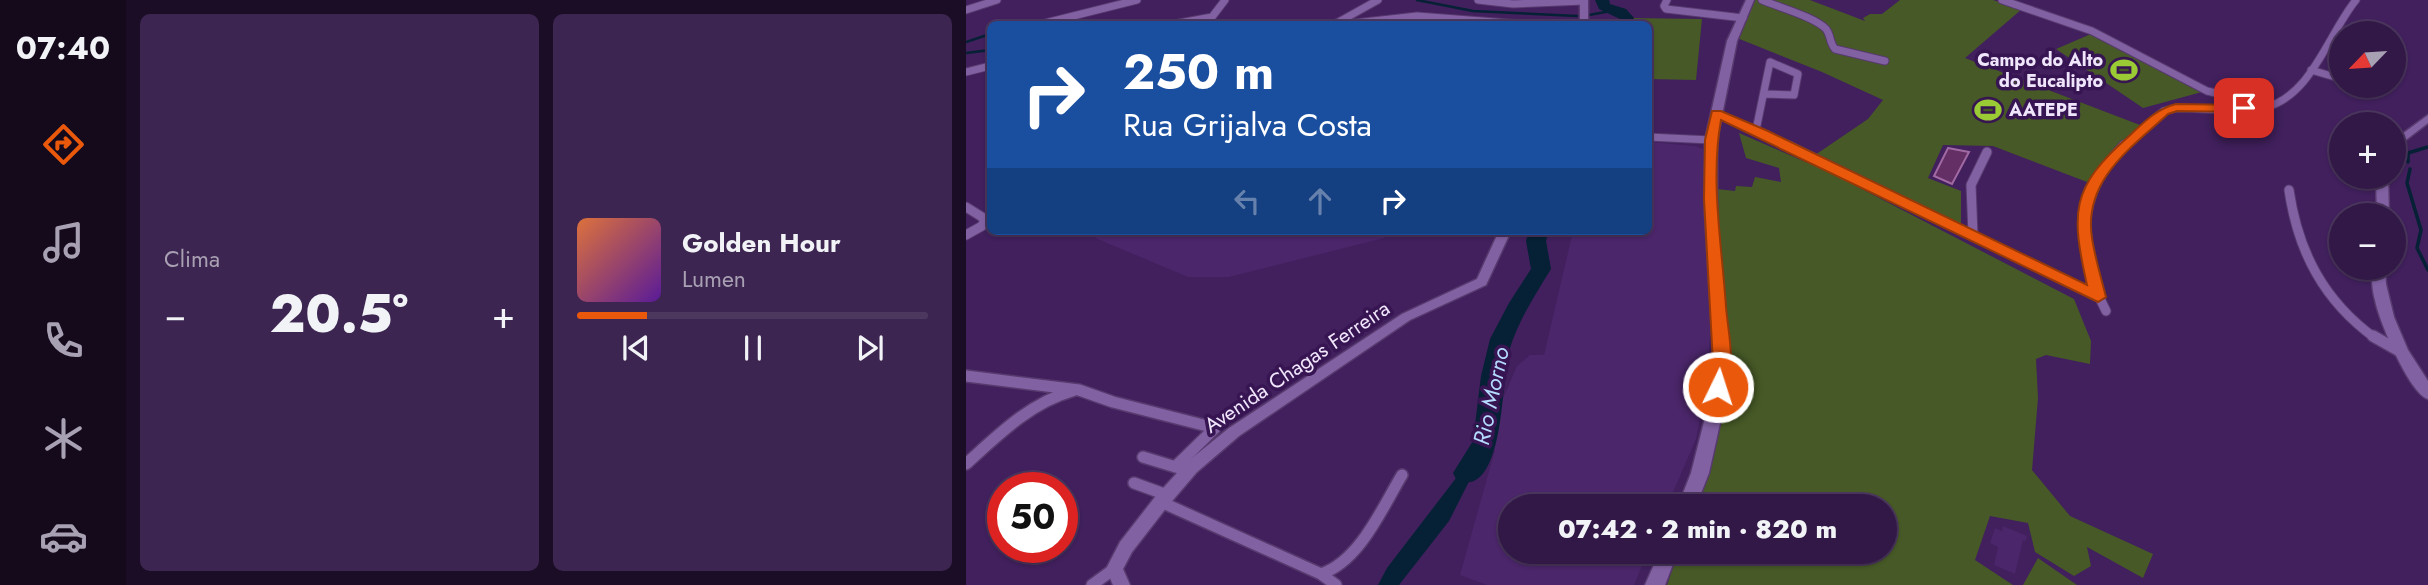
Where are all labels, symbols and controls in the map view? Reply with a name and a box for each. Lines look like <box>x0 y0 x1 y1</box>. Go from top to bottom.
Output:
north arrow <box>2329 21 2406 98</box>
map controls <box>2329 21 2406 280</box>
text: 07:40 <box>16 25 110 71</box>
text: 250 m <box>1123 37 1274 107</box>
place label: Campo do Alto do Eucalipto <box>1977 47 2103 94</box>
icon: right <box>1008 49 1099 140</box>
sports icon: Campo do Alto do Eucalipto <box>2109 55 2139 85</box>
pin <box>2214 78 2274 138</box>
icon: arrive <box>2225 89 2263 127</box>
sports icon: AATEPE <box>1973 95 2003 125</box>
place label: AATEPE <box>2008 97 2078 123</box>
text: Rua Grijalva Costa <box>1123 102 1372 148</box>
button: + <box>2329 112 2406 189</box>
icon: directions <box>39 120 88 169</box>
icon: left <box>1228 182 1266 220</box>
icon: ahead <box>1301 182 1339 220</box>
icon: right <box>1374 182 1412 220</box>
button: − <box>2329 203 2406 280</box>
icon: music <box>39 218 88 267</box>
text: Golden Hour <box>682 224 841 262</box>
text: Clima <box>164 242 220 276</box>
text: Lumen <box>682 262 746 296</box>
text: 20.5° <box>270 276 408 352</box>
text: − <box>164 287 186 342</box>
text: + <box>492 287 515 342</box>
street label: Avenida Chagas Ferreira <box>1198 294 1396 440</box>
icon: phone <box>39 316 88 365</box>
icon: previous <box>617 329 655 367</box>
icon: pause <box>734 329 772 367</box>
icon: next <box>851 329 889 367</box>
water label: Rio Morno <box>1464 343 1518 448</box>
position arrow <box>1681 350 1755 424</box>
icon: climate <box>39 414 88 463</box>
speed limit sign: 50 <box>987 472 1078 563</box>
text: 07:42 · 2 min · 820 m <box>1558 510 1837 548</box>
icon: car <box>39 512 88 561</box>

